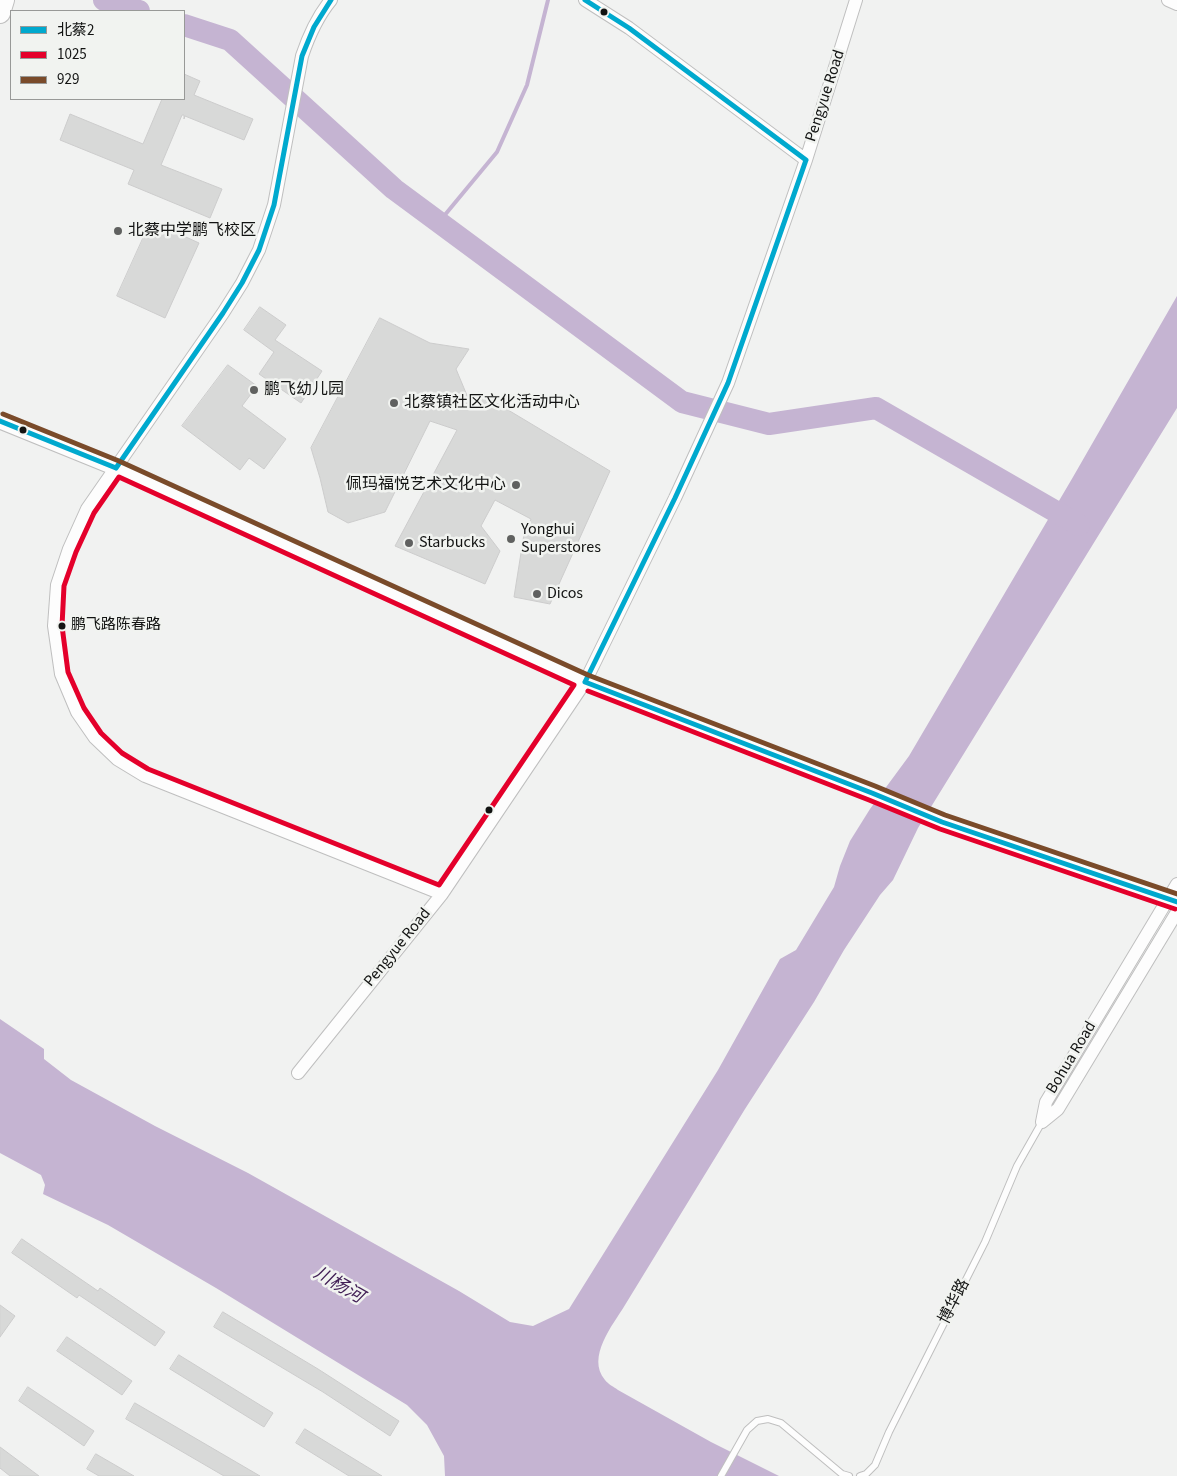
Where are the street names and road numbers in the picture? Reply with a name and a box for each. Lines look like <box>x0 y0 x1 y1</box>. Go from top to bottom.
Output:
street label: Pengyue Road <box>802 48 850 144</box>
street label: Pengyue Road <box>361 905 435 991</box>
street label: Bohua Road <box>1043 1018 1101 1098</box>
street label: 博华路 <box>936 1276 974 1328</box>

